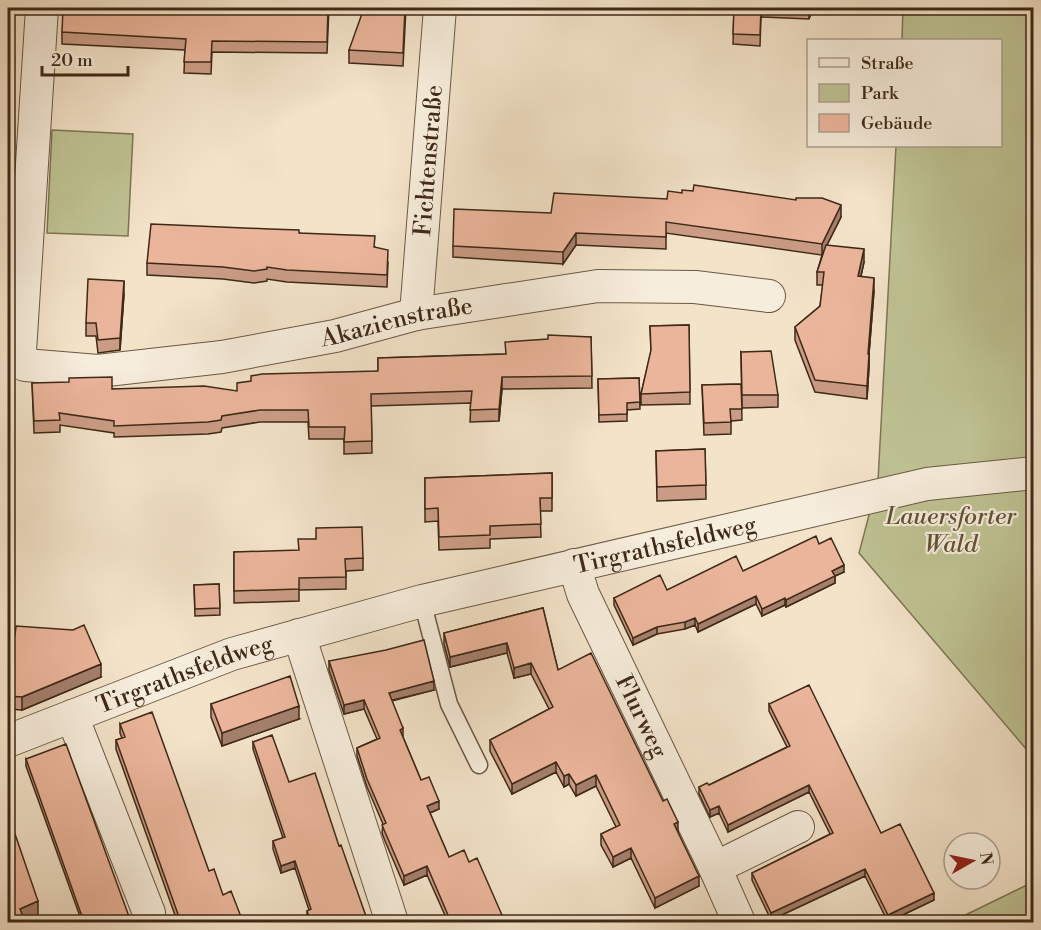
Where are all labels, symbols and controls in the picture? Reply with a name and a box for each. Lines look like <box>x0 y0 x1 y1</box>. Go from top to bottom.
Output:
scale bar <box>42 39 128 77</box>
legend <box>807 39 1002 147</box>
text: 20 m <box>51 49 93 72</box>
text: Straße <box>861 52 914 75</box>
text: Park <box>861 82 900 105</box>
street label: Fichtenstraße <box>408 84 450 237</box>
text: Gebäude <box>861 112 932 135</box>
street label: Akazienstraße <box>318 291 475 354</box>
park label: Lauersforter Wald <box>885 502 1017 560</box>
street label: Tirgrathsfeldweg <box>571 510 760 581</box>
street label: Tirgrathsfeldweg <box>92 629 277 721</box>
street label: Flurweg <box>608 670 674 764</box>
north arrow <box>942 831 1002 891</box>
text: N <box>975 851 997 867</box>

